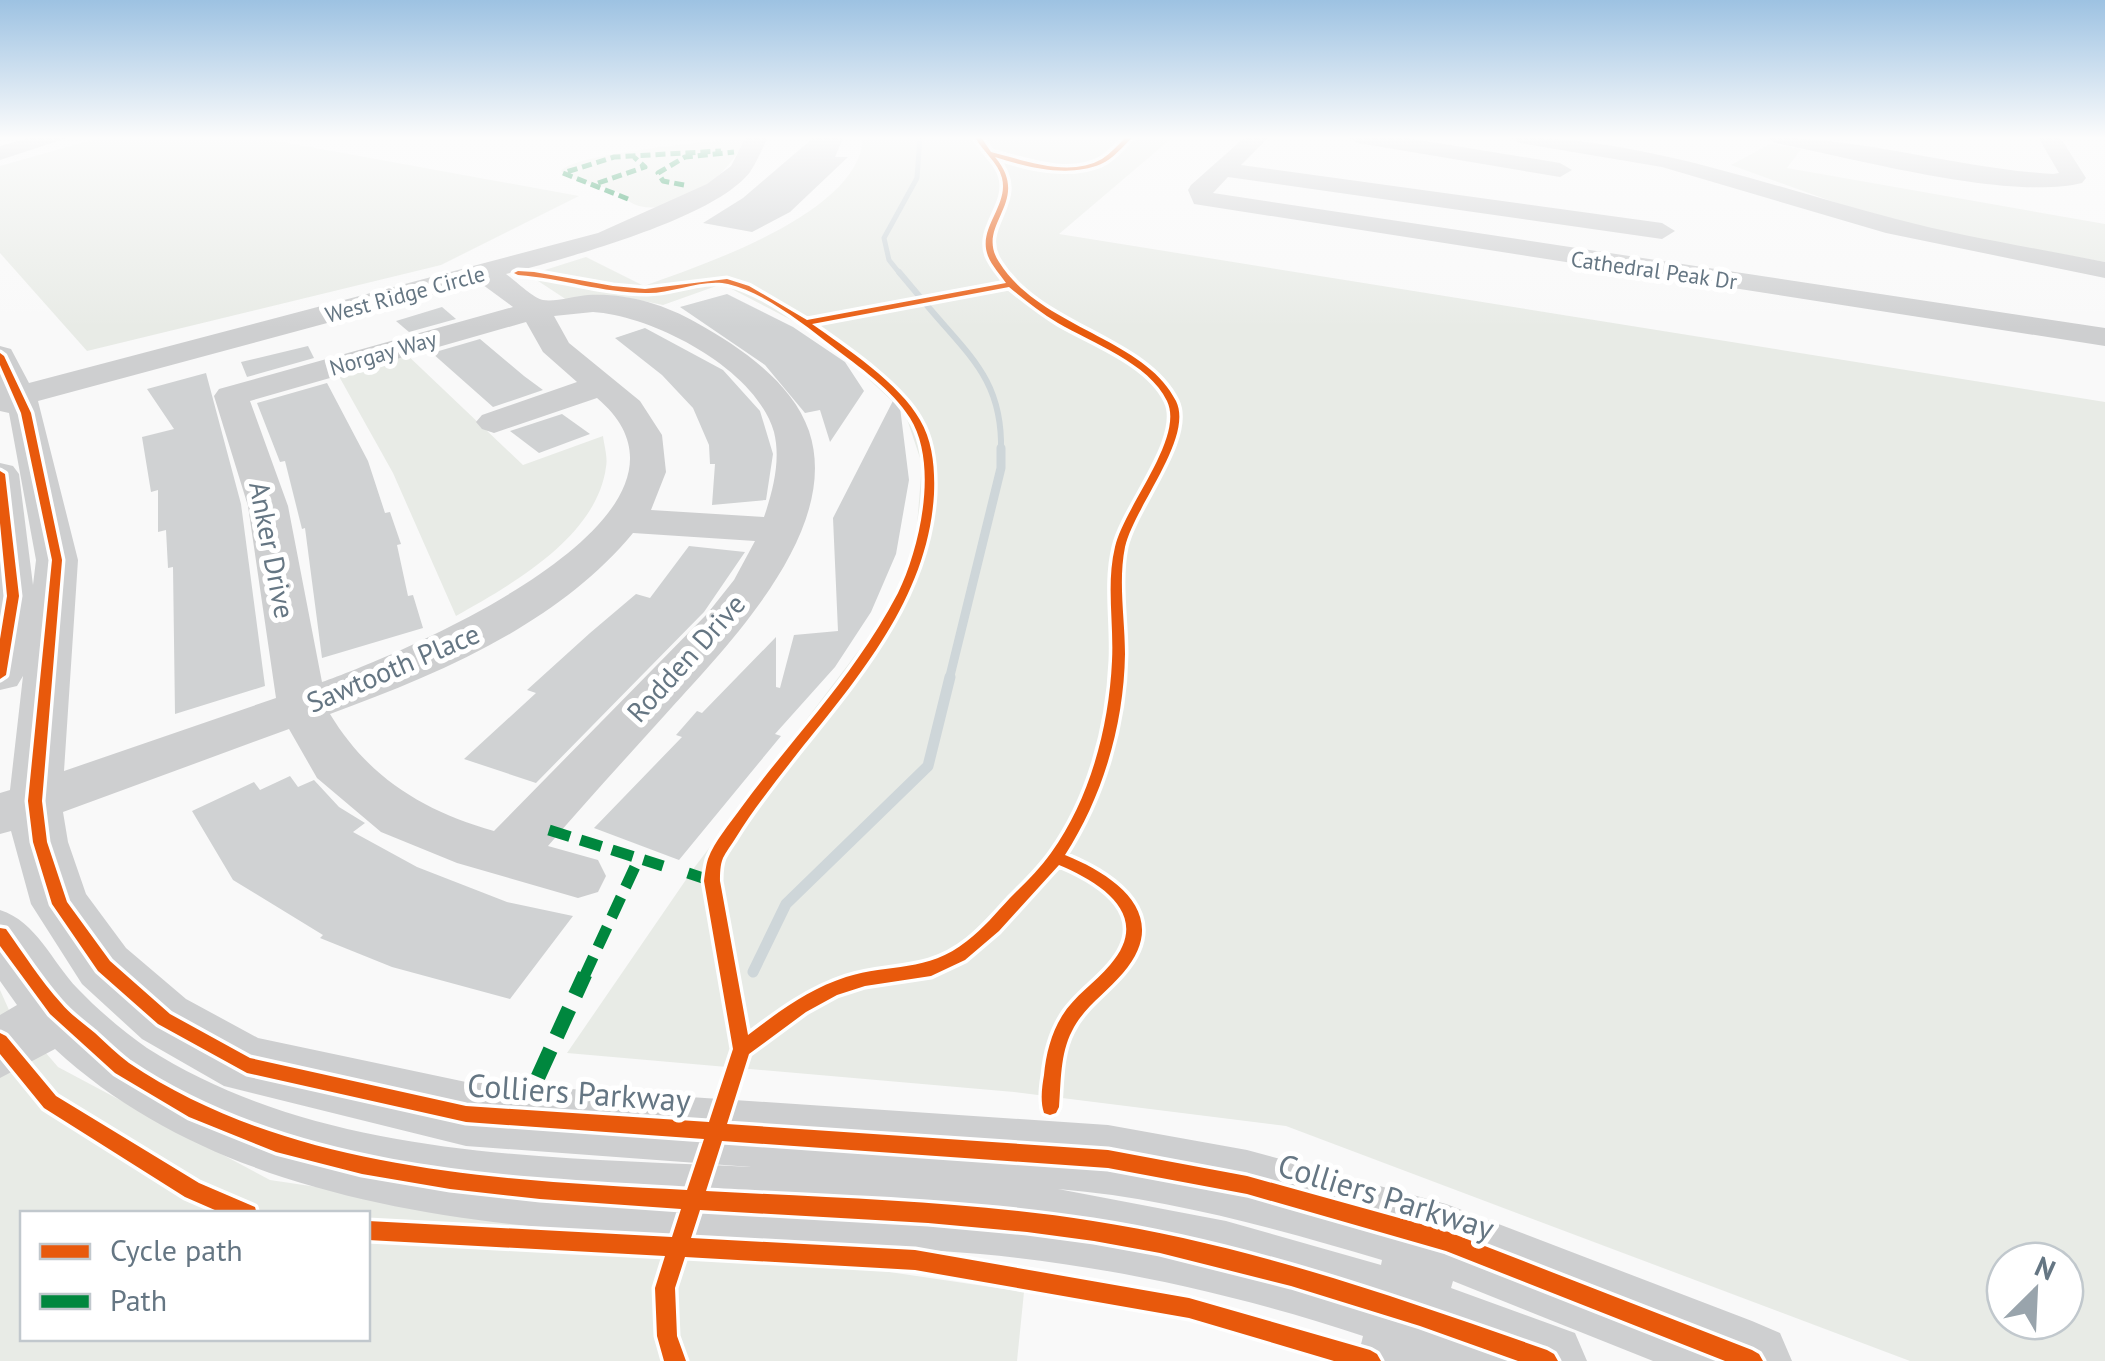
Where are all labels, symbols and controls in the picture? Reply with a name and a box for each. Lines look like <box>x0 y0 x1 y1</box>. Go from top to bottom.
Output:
street label: Cathedral Peak Dr <box>1569 244 1739 296</box>
street label: West Ridge Circle <box>322 259 488 329</box>
street label: Norgay Way <box>326 324 441 382</box>
street label: Anker Drive <box>241 478 304 622</box>
street label: Rodden Drive <box>618 586 753 730</box>
street label: Sawtooth Place <box>301 614 485 721</box>
street label: Colliers Parkway <box>466 1063 692 1121</box>
street label: Colliers Parkway <box>1273 1143 1500 1249</box>
legend <box>20 1211 370 1341</box>
text: Cycle path <box>110 1230 243 1269</box>
north arrow <box>1985 1241 2085 1341</box>
text: N <box>2029 1247 2061 1288</box>
text: Path <box>110 1280 167 1319</box>

